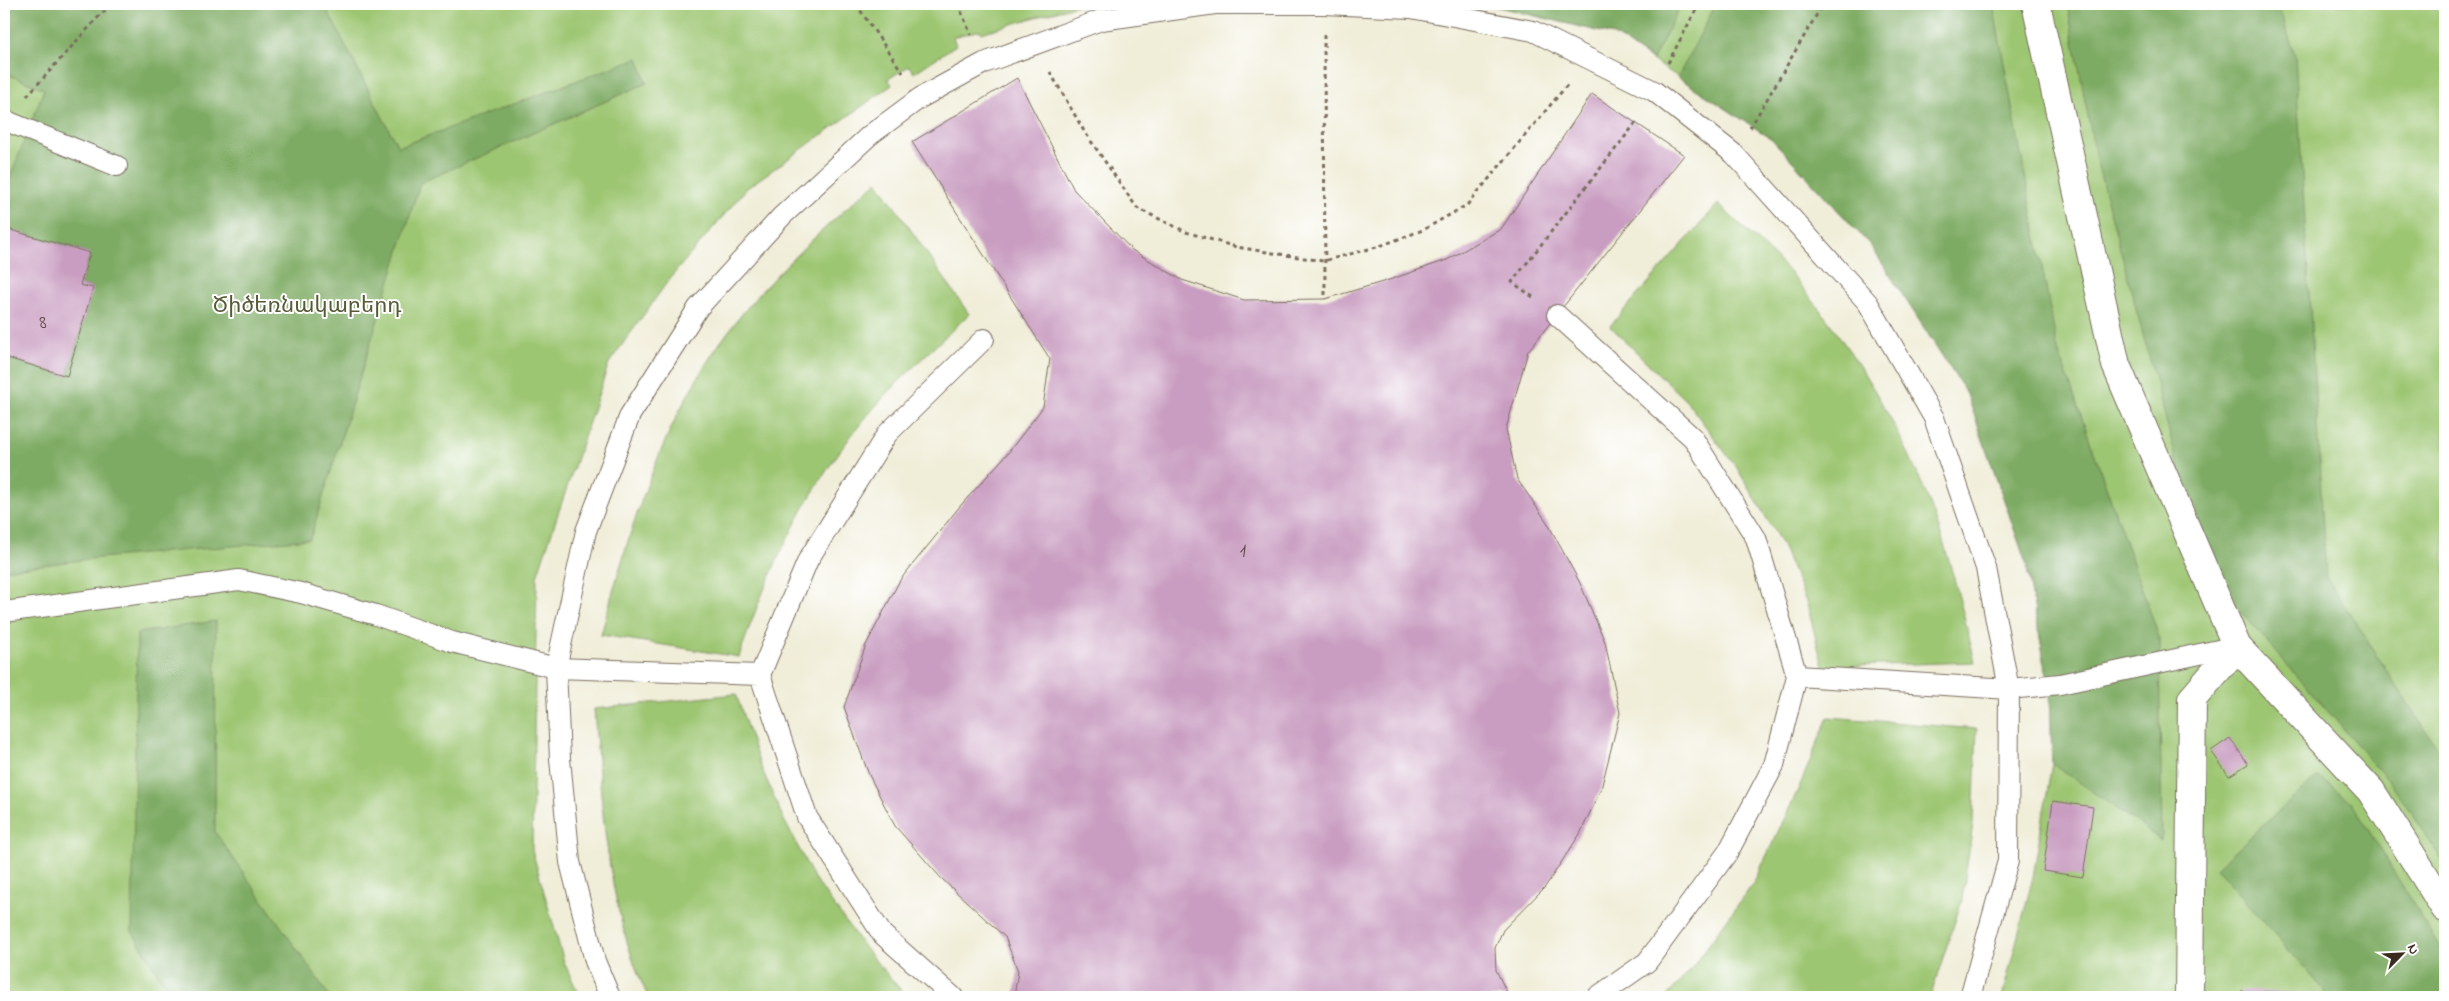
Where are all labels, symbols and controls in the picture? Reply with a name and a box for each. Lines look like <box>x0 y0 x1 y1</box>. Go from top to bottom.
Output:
park label: Ծիծեռնակաբերդ <box>213 291 401 323</box>
house number: 8 <box>39 309 47 338</box>
house number: 1 <box>1240 537 1246 566</box>
north arrow <box>2376 928 2426 978</box>
text: N <box>2401 941 2424 958</box>

